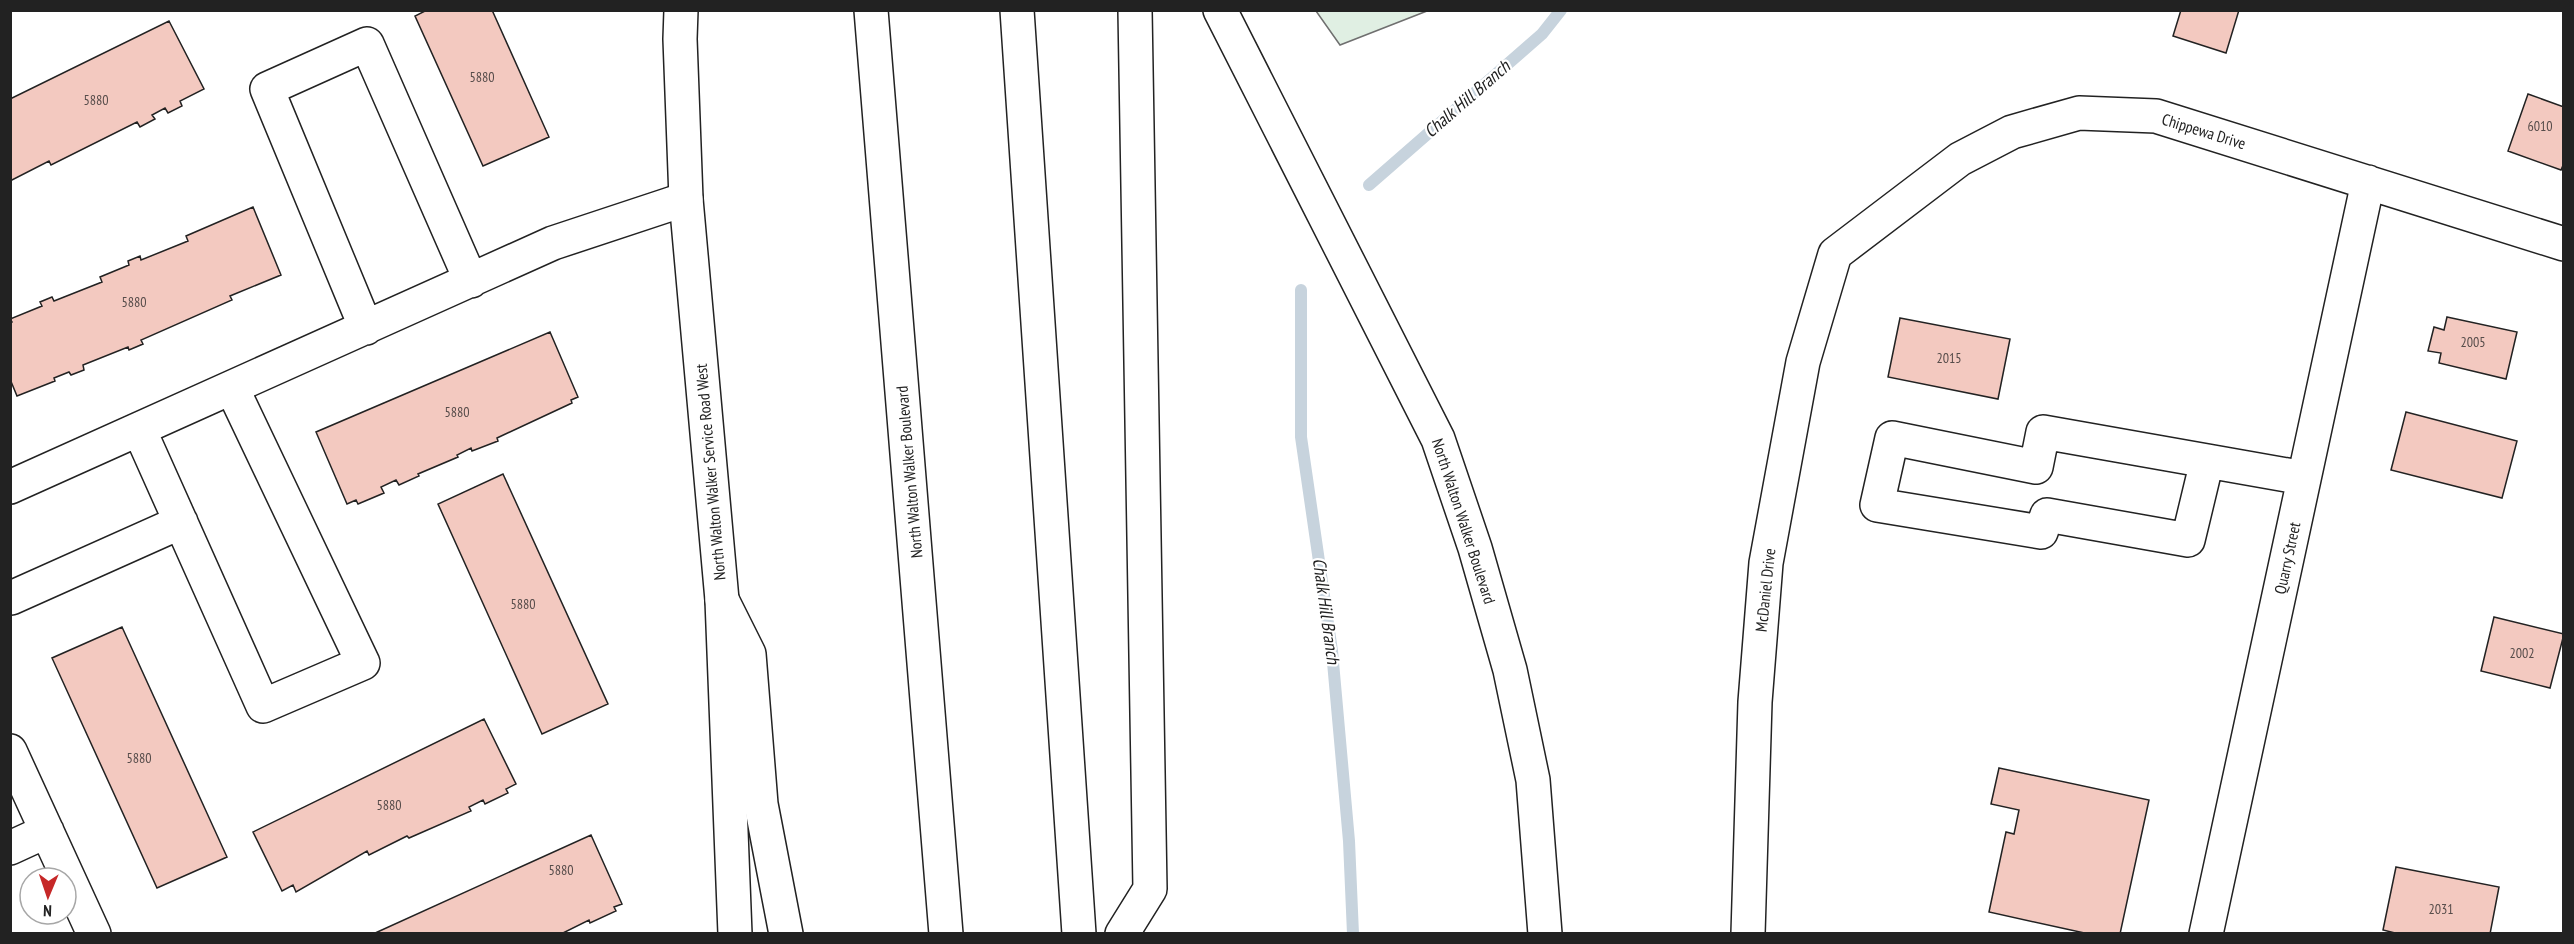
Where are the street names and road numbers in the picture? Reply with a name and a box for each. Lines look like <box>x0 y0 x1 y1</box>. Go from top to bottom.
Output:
street label: Chippewa Drive <box>2160 109 2248 153</box>
street label: North Walton Walker Service Road West <box>691 362 729 581</box>
street label: North Walton Walker Boulevard <box>892 385 926 559</box>
street label: North Walton Walker Boulevard <box>1428 436 1500 606</box>
street label: Quarry Street <box>2270 520 2304 596</box>
street label: McDaniel Drive <box>1751 547 1779 633</box>

